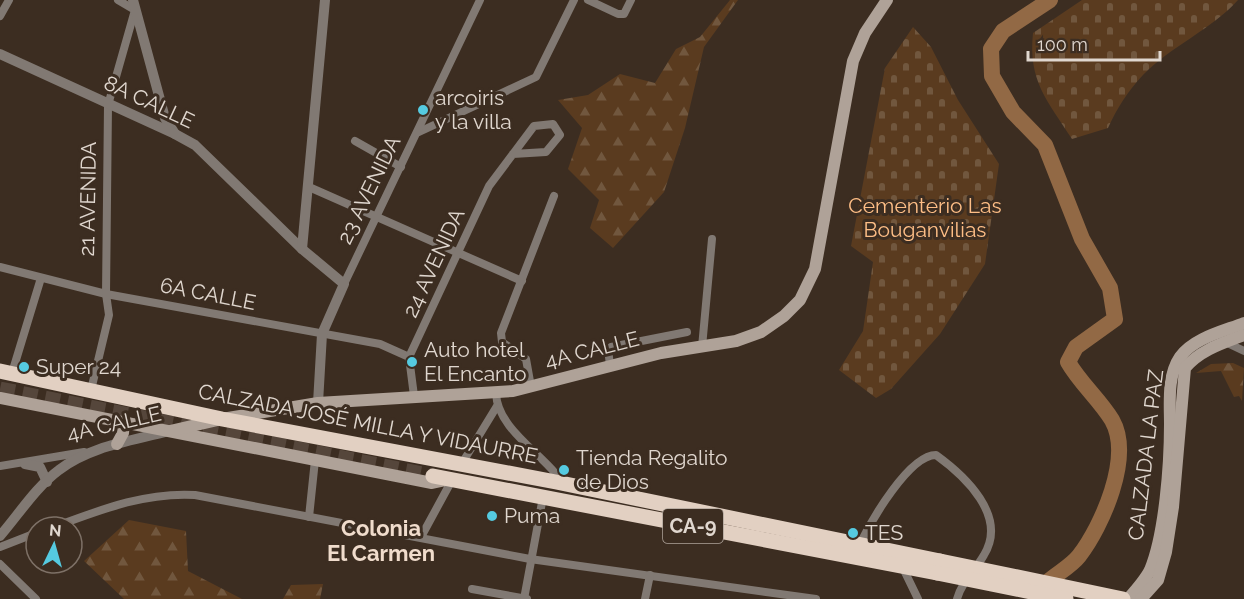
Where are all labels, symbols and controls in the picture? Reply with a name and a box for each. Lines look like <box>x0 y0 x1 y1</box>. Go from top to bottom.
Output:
scale bar <box>1028 24 1160 62</box>
text: 100 m <box>1037 34 1088 55</box>
street label: 8A CALLE <box>100 70 198 133</box>
place label: arcoiris y la villa <box>435 85 512 134</box>
marker: arcoiris y la villa <box>416 103 430 117</box>
street label: 23 AVENIDA <box>332 132 405 248</box>
street label: 21 AVENIDA <box>74 141 101 257</box>
park label: Cementerio Las Bouganvilias <box>848 193 1002 242</box>
street label: 24 AVENIDA <box>397 204 470 321</box>
street label: 6A CALLE <box>158 272 258 315</box>
street label: 4A CALLE <box>542 326 641 373</box>
place label: Auto hotel El Encanto <box>424 337 527 386</box>
place label: Super 24 <box>36 354 121 379</box>
marker: Auto hotel El Encanto <box>405 355 419 369</box>
marker: Super 24 <box>17 360 31 374</box>
street label: CALZADA LA PAZ <box>1123 368 1168 542</box>
street label: CALZADA JOSÉ MILLA Y VIDAURRE <box>196 378 540 469</box>
street label: 4A CALLE <box>64 401 163 446</box>
place label: Tienda Regalito de Dios <box>576 445 728 494</box>
marker: Tienda Regalito de Dios <box>557 463 571 477</box>
place label: Puma <box>504 503 560 528</box>
marker: Puma <box>485 509 499 523</box>
road number: CA-9 <box>663 509 723 543</box>
north arrow <box>24 515 84 575</box>
district label: Colonia El Carmen <box>327 515 435 566</box>
place label: TES <box>865 520 904 545</box>
text: N <box>48 521 62 541</box>
marker: TES <box>846 526 860 540</box>

